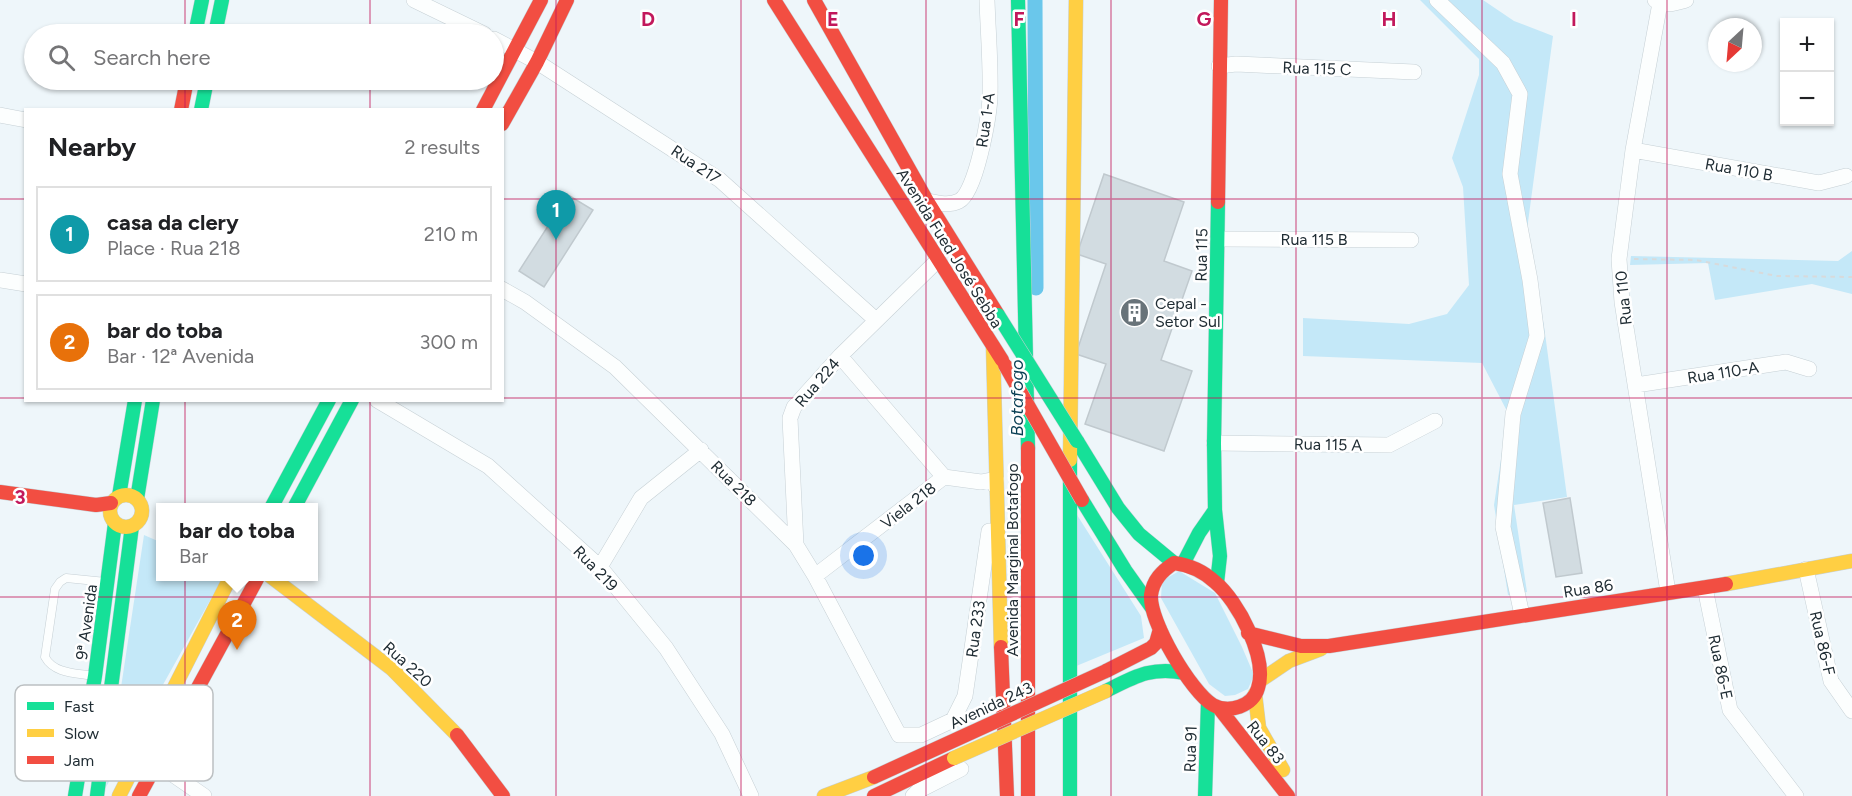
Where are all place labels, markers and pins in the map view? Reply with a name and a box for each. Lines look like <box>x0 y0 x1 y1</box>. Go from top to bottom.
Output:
pin: 1 <box>536 190 576 240</box>
place label: Cepal - Setor Sul <box>1155 294 1220 331</box>
building icon: Cepal - Setor Sul <box>1118 296 1150 328</box>
pin: 2 <box>218 600 256 650</box>

